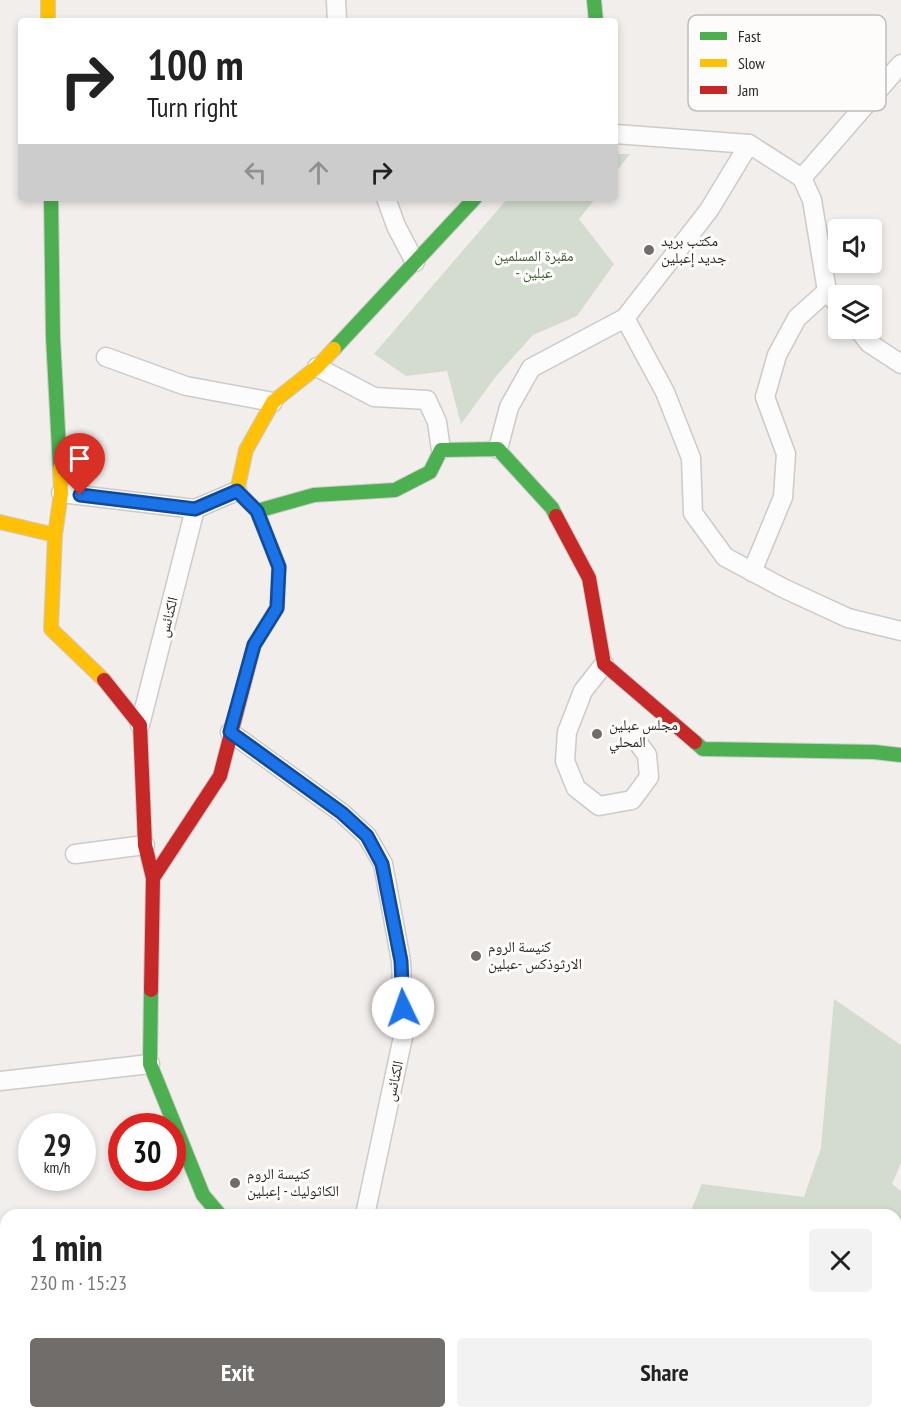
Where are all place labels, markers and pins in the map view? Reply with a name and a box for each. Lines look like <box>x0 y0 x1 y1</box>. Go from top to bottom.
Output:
place label: مكتب بريد جديد إعبلين <box>661 231 727 268</box>
marker: مكتب بريد جديد إعبلين <box>642 243 656 257</box>
pin <box>54 433 105 495</box>
place label: مجلس عبلين المحلي <box>609 715 678 754</box>
marker: مجلس عبلين المحلي <box>590 727 604 741</box>
place label: كنيسة الروم الارثوذكس -عبلين <box>488 937 582 974</box>
marker: كنيسة الروم الارثوذكس -عبلين <box>469 949 483 963</box>
place label: كنيسة الروم الكاثوليك - إعبلين <box>247 1164 339 1201</box>
marker: كنيسة الروم الكاثوليك - إعبلين <box>228 1176 242 1190</box>

